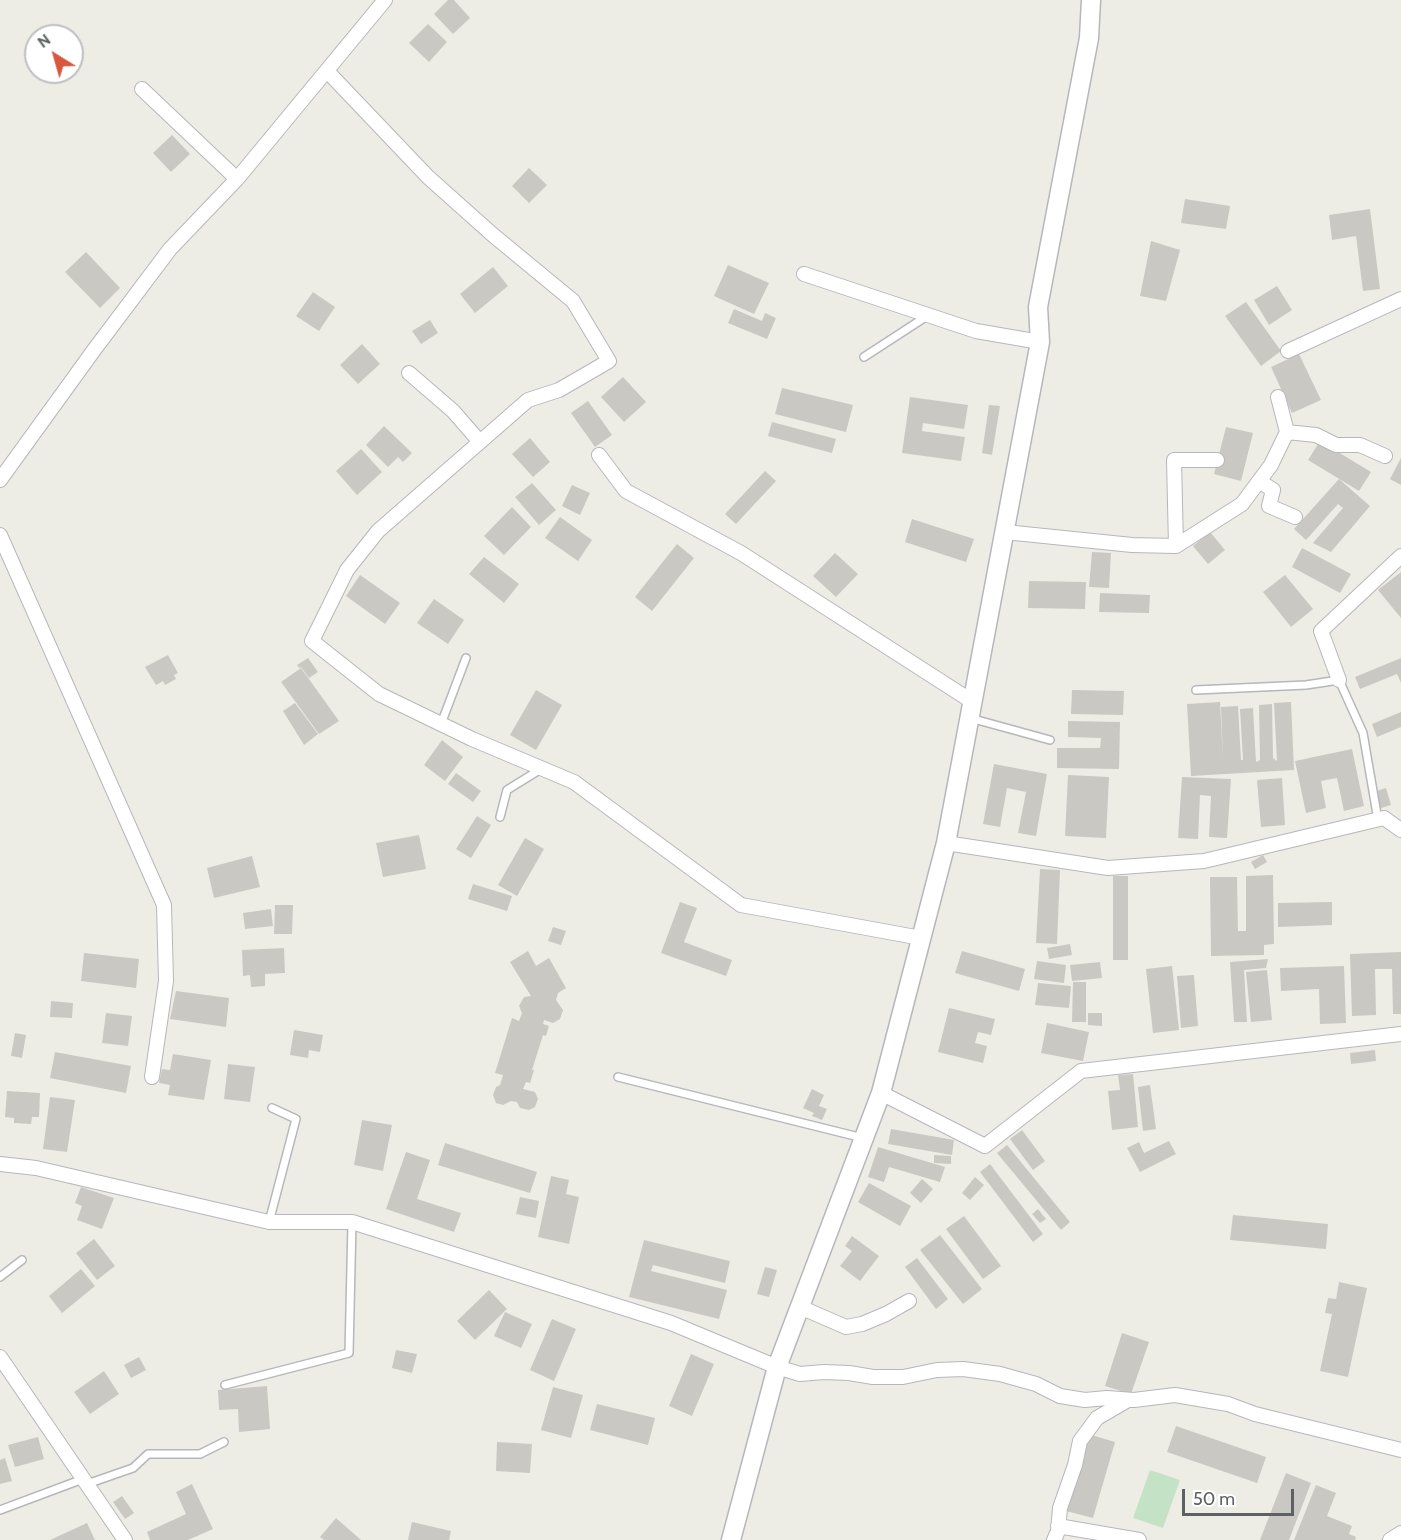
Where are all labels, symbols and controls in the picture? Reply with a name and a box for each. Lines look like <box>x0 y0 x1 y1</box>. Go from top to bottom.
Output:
north arrow <box>24 24 84 84</box>
text: N <box>34 30 54 52</box>
scale bar <box>1185 1477 1298 1515</box>
text: 50 m <box>1193 1488 1235 1510</box>

